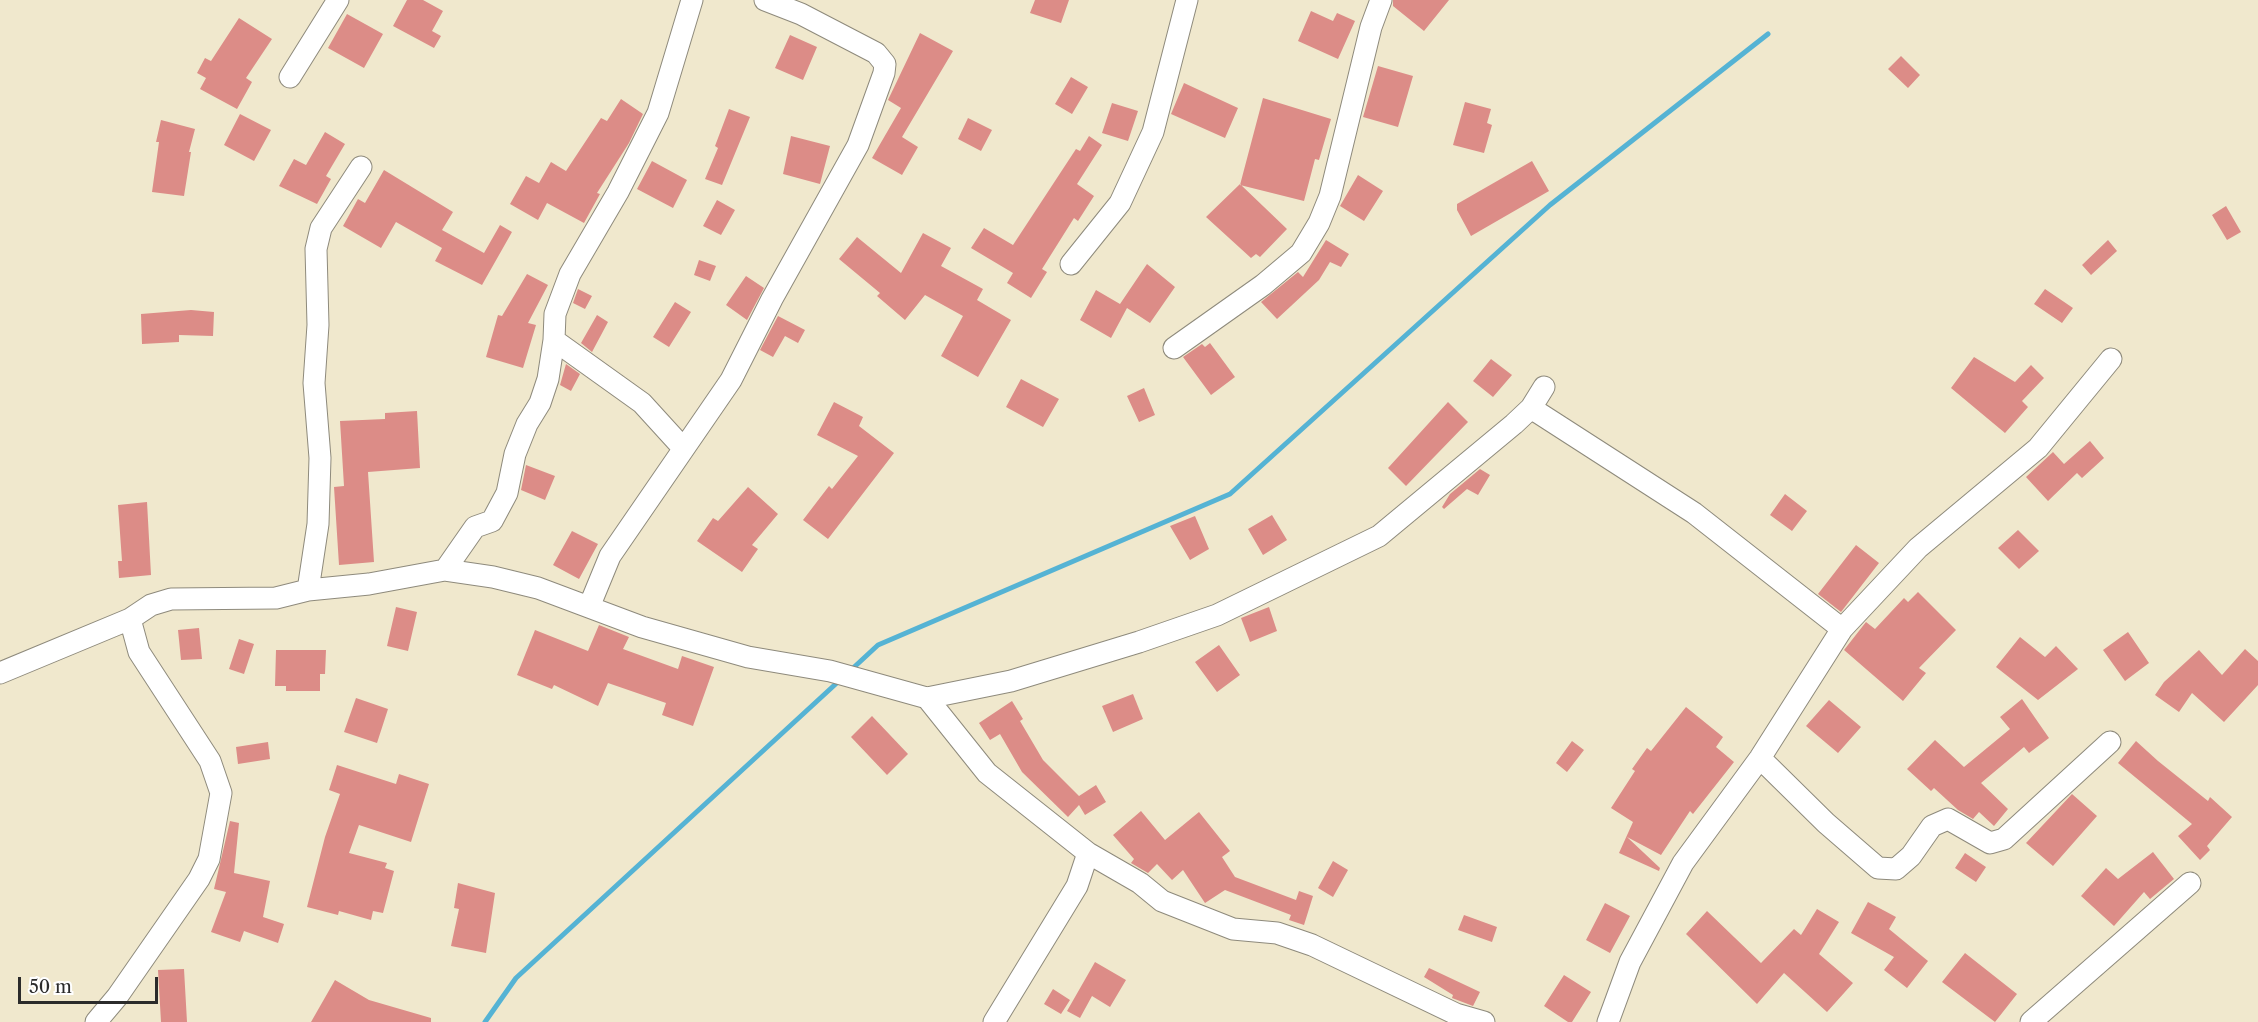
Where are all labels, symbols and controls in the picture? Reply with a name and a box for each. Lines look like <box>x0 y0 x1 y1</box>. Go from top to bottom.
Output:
scale bar <box>21 965 160 1003</box>
text: 50 m <box>29 976 72 998</box>

